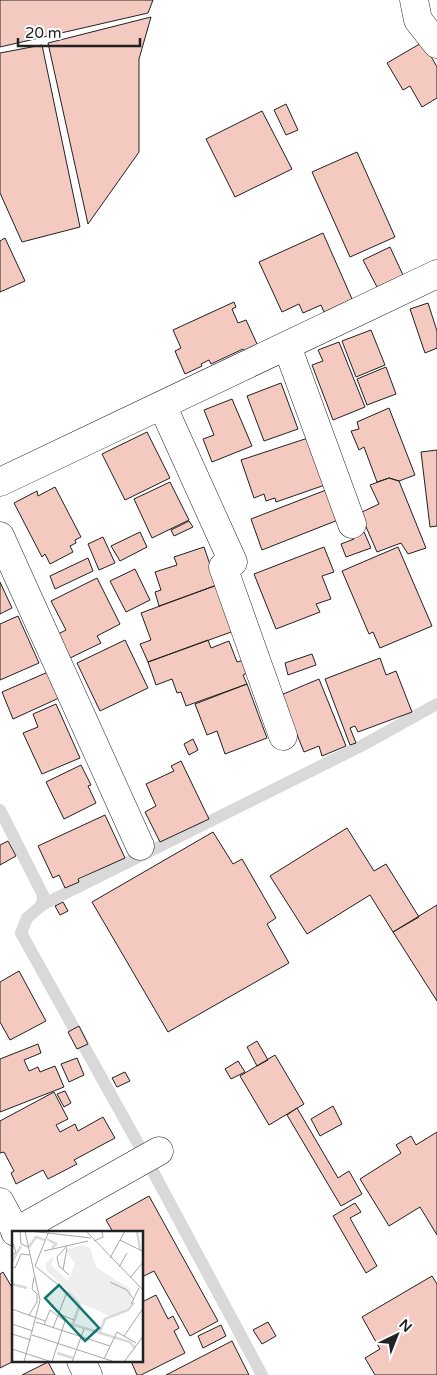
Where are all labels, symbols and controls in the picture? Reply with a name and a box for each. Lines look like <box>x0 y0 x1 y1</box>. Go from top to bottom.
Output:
scale bar <box>18 15 140 47</box>
text: 20 m <box>25 24 62 42</box>
inset map <box>12 1231 144 1362</box>
north arrow <box>372 1310 422 1360</box>
text: N <box>396 1316 415 1336</box>

